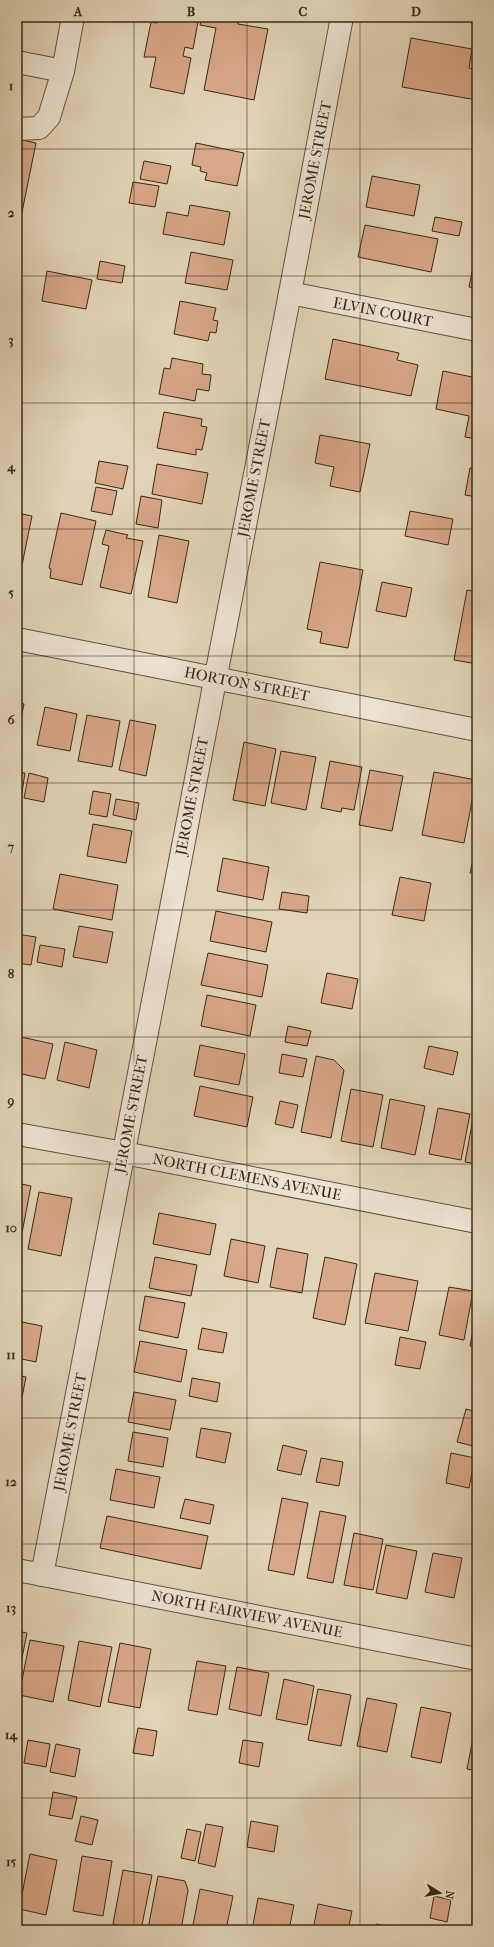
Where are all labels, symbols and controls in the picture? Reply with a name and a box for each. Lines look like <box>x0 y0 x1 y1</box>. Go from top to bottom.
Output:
text: A <box>73 4 83 19</box>
text: B <box>187 4 196 19</box>
text: C <box>299 4 308 19</box>
text: D <box>411 4 421 19</box>
text: 1 <box>9 78 14 93</box>
street label: JEROME STREET <box>295 98 335 222</box>
text: 2 <box>8 205 15 220</box>
street label: ELVIN COURT <box>332 294 435 331</box>
text: 3 <box>8 332 14 348</box>
street label: JEROME STREET <box>234 416 274 540</box>
text: 4 <box>6 459 16 475</box>
text: 5 <box>8 585 14 600</box>
street label: HORTON STREET <box>183 663 312 705</box>
text: 6 <box>7 712 15 727</box>
street label: JEROME STREET <box>172 734 212 858</box>
text: 7 <box>7 839 15 854</box>
text: 8 <box>8 966 15 981</box>
street label: JEROME STREET <box>111 1052 151 1176</box>
text: 9 <box>7 1093 15 1109</box>
street label: NORTH CLEMENS AVENUE <box>151 1150 343 1204</box>
text: 10 <box>5 1220 17 1235</box>
text: 11 <box>6 1347 16 1362</box>
street label: JEROME STREET <box>50 1370 90 1494</box>
text: 12 <box>5 1474 17 1489</box>
street label: NORTH FAIRVIEW AVENUE <box>150 1587 344 1641</box>
text: 13 <box>6 1600 16 1616</box>
text: 14 <box>5 1727 18 1743</box>
text: 15 <box>6 1854 16 1869</box>
north arrow <box>420 1873 460 1913</box>
text: N <box>442 1889 457 1901</box>

